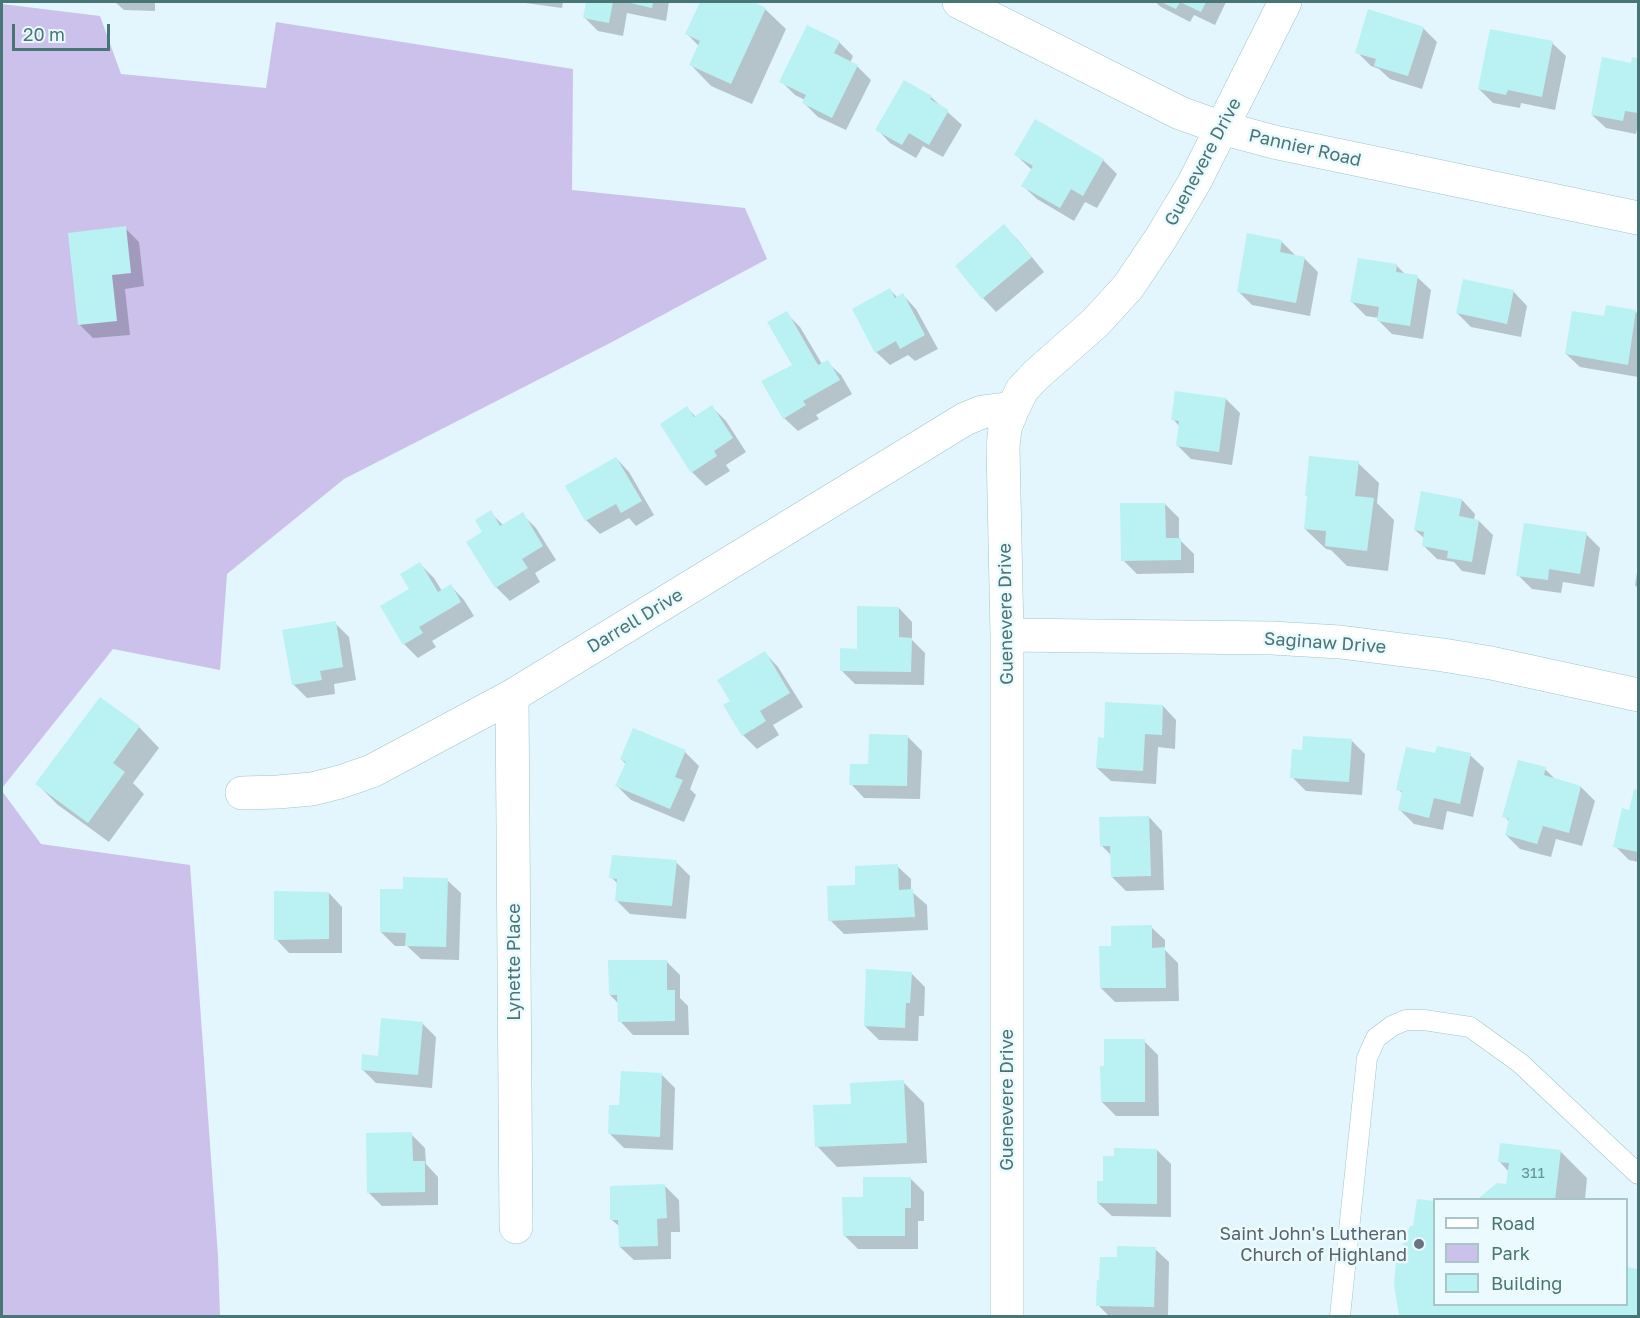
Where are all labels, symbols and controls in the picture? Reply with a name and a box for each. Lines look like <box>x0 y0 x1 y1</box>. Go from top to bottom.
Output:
scale bar <box>15 12 112 50</box>
text: 20 m <box>23 23 65 45</box>
street label: Guenevere Drive <box>1160 94 1246 230</box>
street label: Pannier Road <box>1247 125 1363 171</box>
street label: Guenevere Drive <box>994 543 1018 685</box>
street label: Darrell Drive <box>583 584 687 658</box>
street label: Saginaw Drive <box>1263 628 1387 658</box>
street label: Lynette Place <box>503 903 525 1021</box>
street label: Guenevere Drive <box>996 1029 1018 1171</box>
house number: 311 <box>1521 1164 1545 1182</box>
legend <box>1433 1198 1628 1306</box>
text: Road <box>1491 1212 1535 1234</box>
place label: Saint John's Lutheran Church of Highland <box>1220 1223 1407 1266</box>
marker: Saint John's Lutheran Church of Highland <box>1412 1237 1426 1251</box>
text: Park <box>1491 1242 1530 1264</box>
text: Building <box>1491 1272 1562 1294</box>

